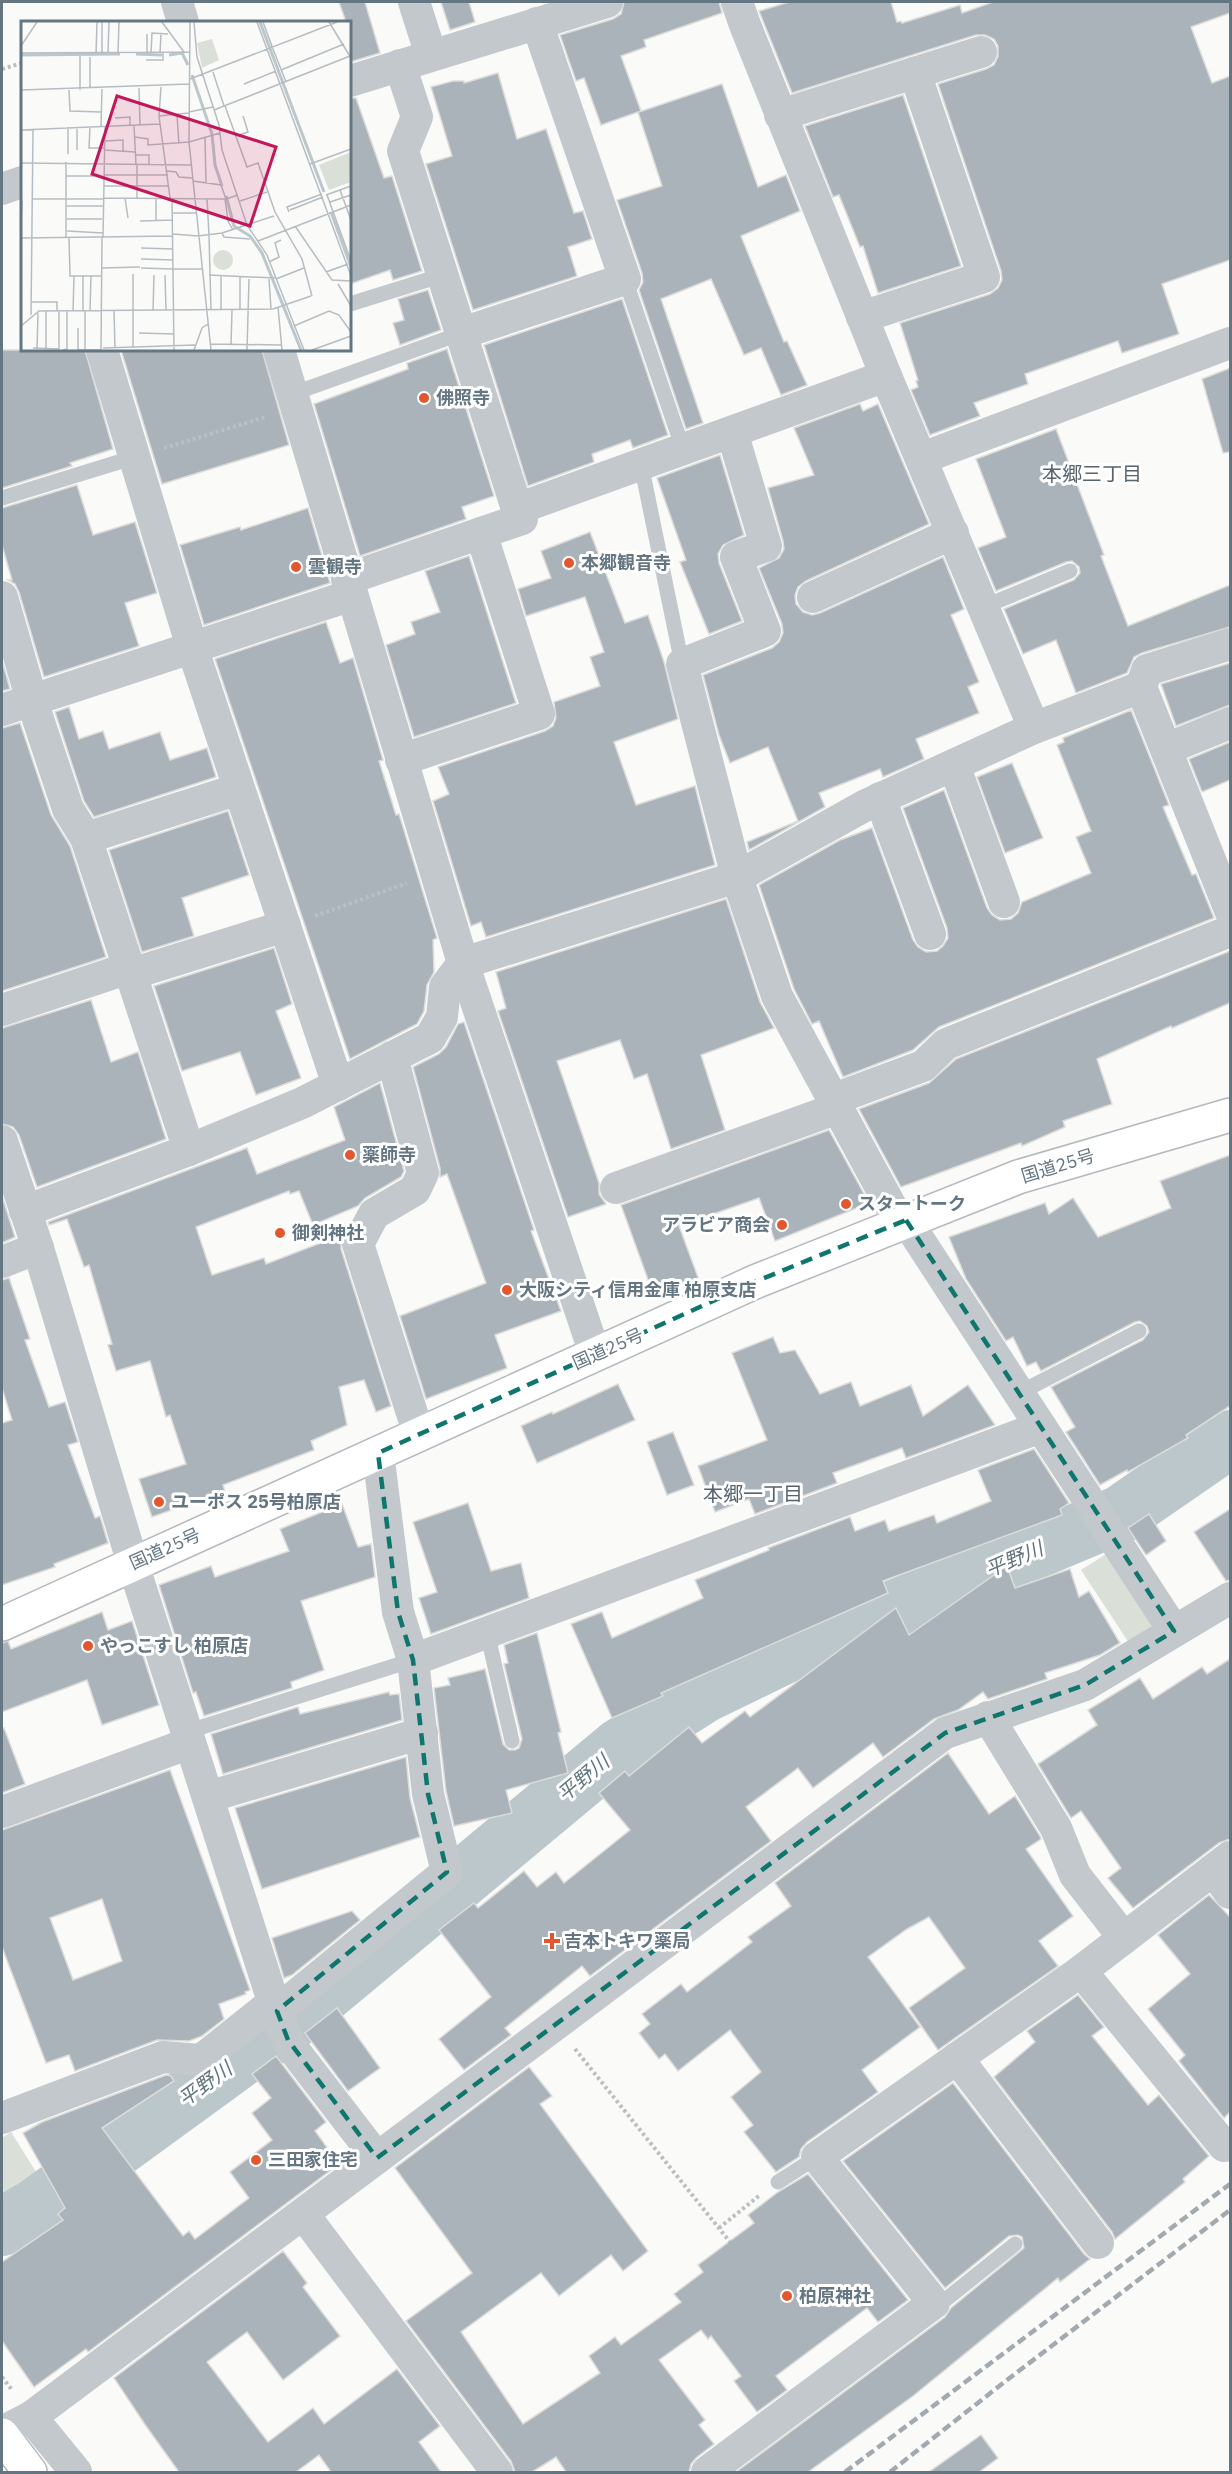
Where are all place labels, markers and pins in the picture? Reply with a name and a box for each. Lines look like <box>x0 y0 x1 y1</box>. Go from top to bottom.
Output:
place label: 佛照寺 <box>436 386 490 409</box>
marker: 佛照寺 <box>417 391 431 405</box>
place label: 本郷観音寺 <box>581 551 671 574</box>
place label: 雲観寺 <box>308 555 362 578</box>
marker: 本郷観音寺 <box>562 556 576 570</box>
marker: 雲観寺 <box>289 560 303 574</box>
place label: 薬師寺 <box>362 1143 416 1166</box>
marker: 薬師寺 <box>343 1148 357 1162</box>
place label: スタートーク <box>858 1192 966 1215</box>
marker: スタートーク <box>839 1197 853 1211</box>
place label: アラビア商会 <box>662 1213 770 1236</box>
marker: アラビア商会 <box>775 1218 789 1232</box>
place label: 御剣神社 <box>291 1221 364 1244</box>
marker: 御剣神社 <box>273 1226 287 1240</box>
place label: 大阪シティ信用金庫 柏原支店 <box>519 1278 756 1301</box>
marker: 大阪シティ信用金庫 柏原支店 <box>500 1283 514 1297</box>
place label: ユーポス 25号柏原店 <box>171 1490 341 1513</box>
marker: ユーポス 25号柏原店 <box>152 1495 166 1509</box>
place label: やっこすし 柏原店 <box>100 1634 248 1657</box>
marker: やっこすし 柏原店 <box>81 1639 95 1653</box>
place label: 吉本トキワ薬局 <box>564 1929 690 1952</box>
marker: 吉本トキワ薬局 <box>545 1934 559 1948</box>
place label: 三田家住宅 <box>268 2148 358 2171</box>
marker: 三田家住宅 <box>249 2153 263 2167</box>
place label: 柏原神社 <box>799 2284 871 2307</box>
marker: 柏原神社 <box>780 2289 794 2303</box>

